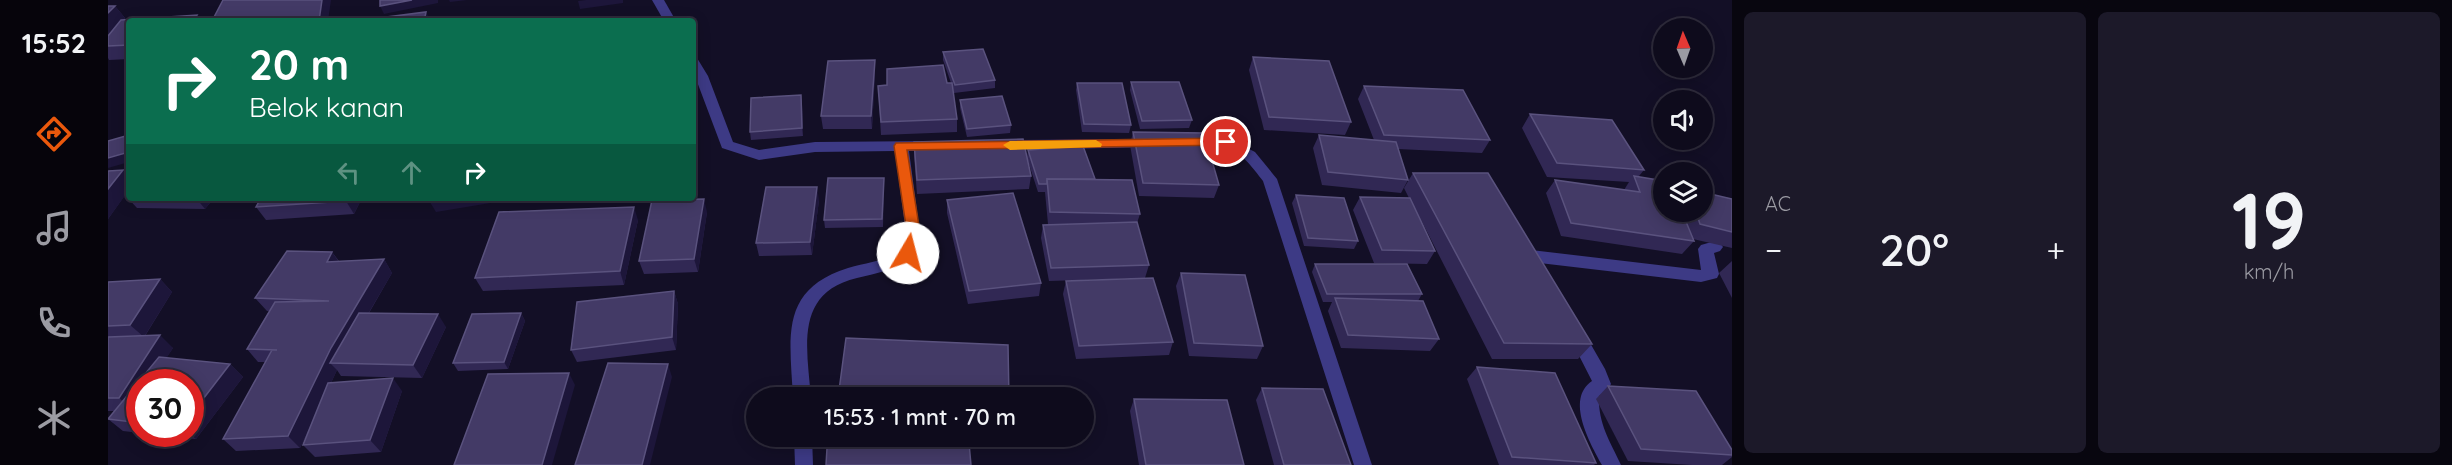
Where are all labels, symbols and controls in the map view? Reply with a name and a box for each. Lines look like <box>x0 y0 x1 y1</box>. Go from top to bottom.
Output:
north arrow <box>1653 18 1713 78</box>
map controls <box>1653 18 1713 222</box>
text: 15:52 <box>22 26 86 60</box>
text: 20 m <box>249 38 349 91</box>
icon: right <box>150 42 228 120</box>
text: Belok kanan <box>249 90 404 124</box>
button: sound <box>1653 90 1713 150</box>
icon: directions <box>33 113 75 155</box>
pin <box>1200 116 1251 167</box>
icon: arrive <box>1209 125 1242 158</box>
icon: left <box>332 156 365 189</box>
icon: ahead <box>395 156 428 189</box>
icon: right <box>458 156 491 189</box>
button: layers <box>1653 162 1713 222</box>
text: 19 <box>2232 171 2306 269</box>
text: AC <box>1765 191 1791 216</box>
icon: music <box>33 207 75 249</box>
position arrow <box>876 221 940 285</box>
text: 20° <box>1880 221 1949 277</box>
text: − <box>1765 229 1782 270</box>
text: + <box>2046 229 2065 270</box>
text: km/h <box>2244 259 2294 284</box>
icon: phone <box>33 302 75 344</box>
speed limit sign: 30 <box>126 369 204 447</box>
icon: climate <box>33 397 75 439</box>
text: 15:53 · 1 mnt · 70 m <box>824 403 1016 431</box>

